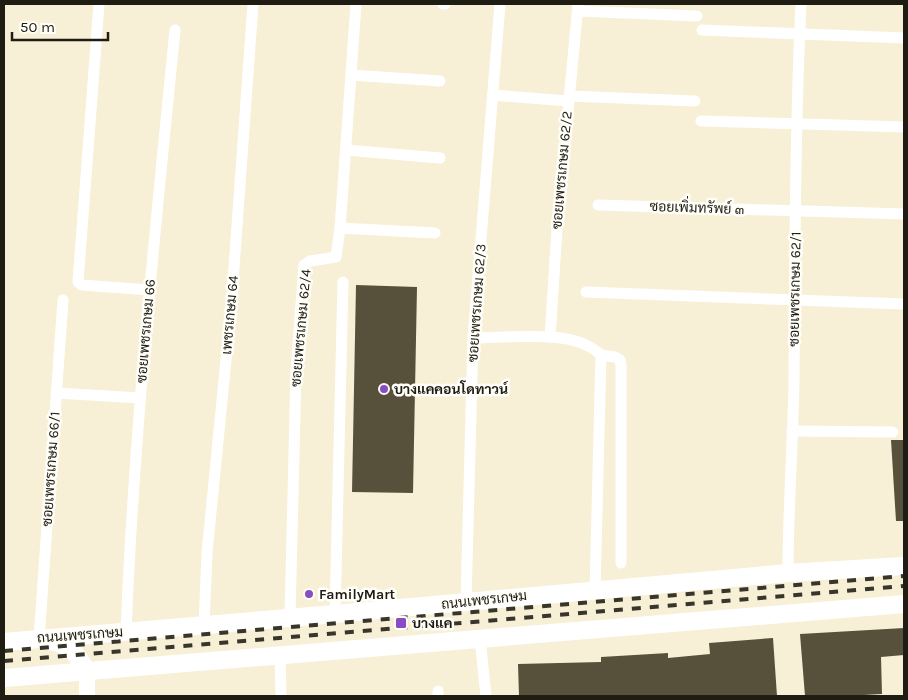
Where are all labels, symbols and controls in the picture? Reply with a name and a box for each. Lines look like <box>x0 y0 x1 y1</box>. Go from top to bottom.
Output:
scale bar <box>12 10 109 42</box>
text: 50 m <box>20 18 55 36</box>
street label: ซอยเพชรเกษม 62/2 <box>548 110 576 230</box>
street label: ซอยเพิ่มทรัพย์ ๓ <box>649 194 745 218</box>
street label: ซอยเพชรเกษม 62/1 <box>785 231 805 347</box>
street label: ซอยเพชรเกษม 62/3 <box>464 243 490 363</box>
street label: ซอยเพชรเกษม 62/4 <box>287 268 315 388</box>
street label: เพชรเกษม 64 <box>218 275 242 355</box>
street label: ซอยเพชรเกษม 66 <box>133 278 159 384</box>
place label: บางแคคอนโดทาวน์ <box>394 380 509 398</box>
marker: บางแคคอนโดทาวน์ <box>378 383 390 395</box>
street label: ซอยเพชรเกษม 66/1 <box>39 411 63 527</box>
place label: FamilyMart <box>319 586 396 603</box>
street label: ถนนเพชรเกษม <box>440 587 528 613</box>
marker: FamilyMart <box>303 588 315 600</box>
place label: บางแค <box>412 615 452 632</box>
marker: บางแค <box>394 616 408 630</box>
street label: ถนนเพชรเกษม <box>36 624 124 646</box>

